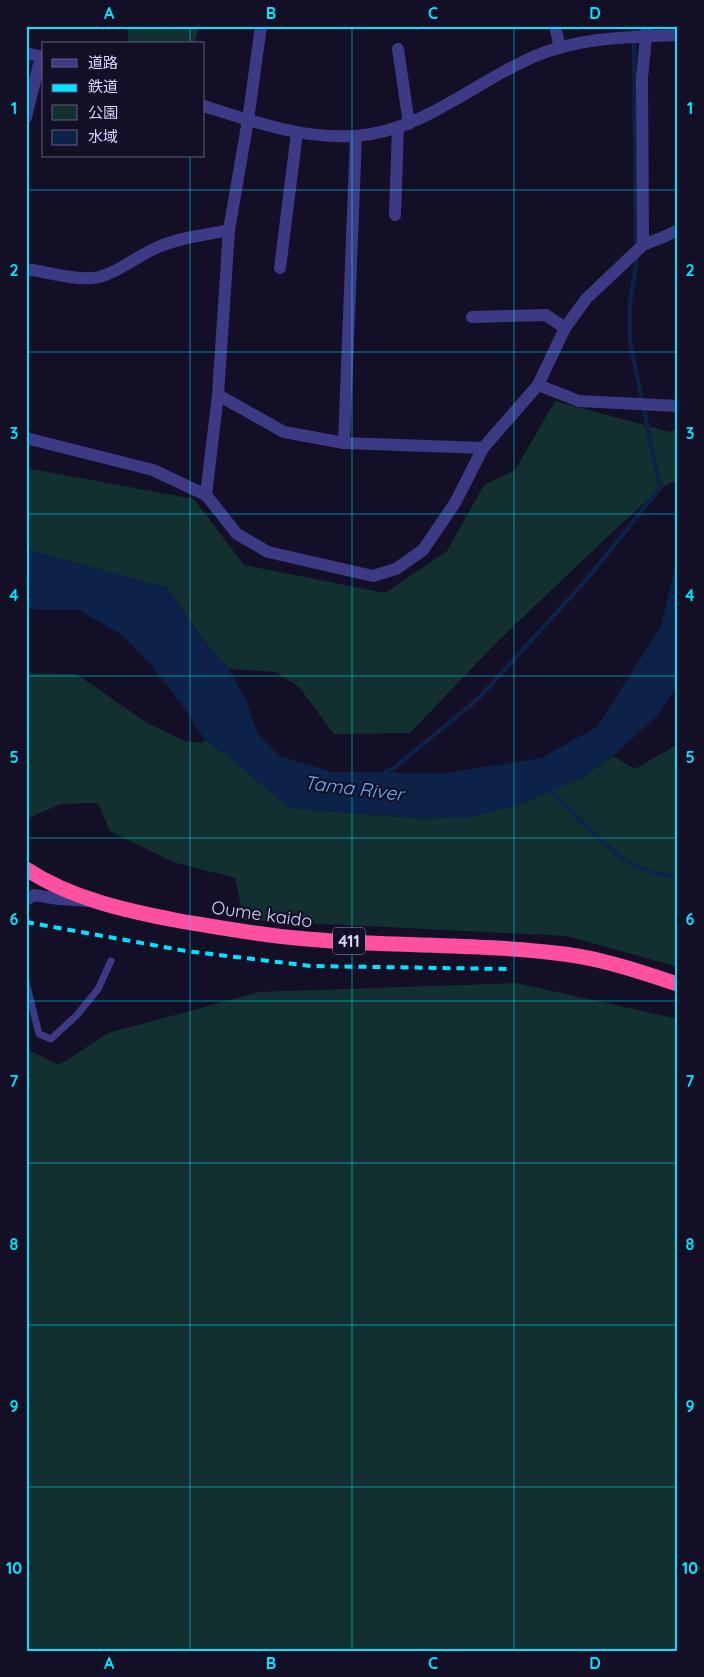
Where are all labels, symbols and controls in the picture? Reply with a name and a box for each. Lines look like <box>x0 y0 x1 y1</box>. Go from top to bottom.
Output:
text: A <box>104 3 115 23</box>
text: B <box>266 3 276 23</box>
text: C <box>428 3 438 23</box>
text: D <box>589 3 601 23</box>
legend <box>42 42 205 158</box>
text: 道路 <box>88 53 118 72</box>
text: 鉄道 <box>88 77 118 96</box>
text: 1 <box>11 98 17 118</box>
text: 1 <box>687 98 693 118</box>
text: 公園 <box>88 103 118 122</box>
text: 水域 <box>88 127 118 146</box>
text: 2 <box>9 260 19 280</box>
text: 2 <box>685 260 695 280</box>
text: 3 <box>10 423 18 443</box>
text: 3 <box>686 423 694 443</box>
text: 4 <box>9 585 19 605</box>
text: 4 <box>685 585 695 605</box>
text: 5 <box>9 747 19 767</box>
text: 5 <box>685 747 695 767</box>
water label: Tama River <box>303 770 408 806</box>
street label: Oume kaido <box>210 896 314 932</box>
text: 6 <box>10 909 19 929</box>
text: 6 <box>686 909 695 929</box>
road number: 411 <box>333 928 365 954</box>
text: 7 <box>10 1071 19 1091</box>
text: 7 <box>686 1071 695 1091</box>
text: 8 <box>10 1234 19 1254</box>
text: 8 <box>686 1234 695 1254</box>
text: 9 <box>9 1396 19 1416</box>
text: 9 <box>685 1396 695 1416</box>
text: 10 <box>6 1558 22 1578</box>
text: 10 <box>682 1558 698 1578</box>
text: A <box>104 1653 115 1673</box>
text: B <box>266 1653 276 1673</box>
text: C <box>428 1653 438 1673</box>
text: D <box>589 1653 601 1673</box>

